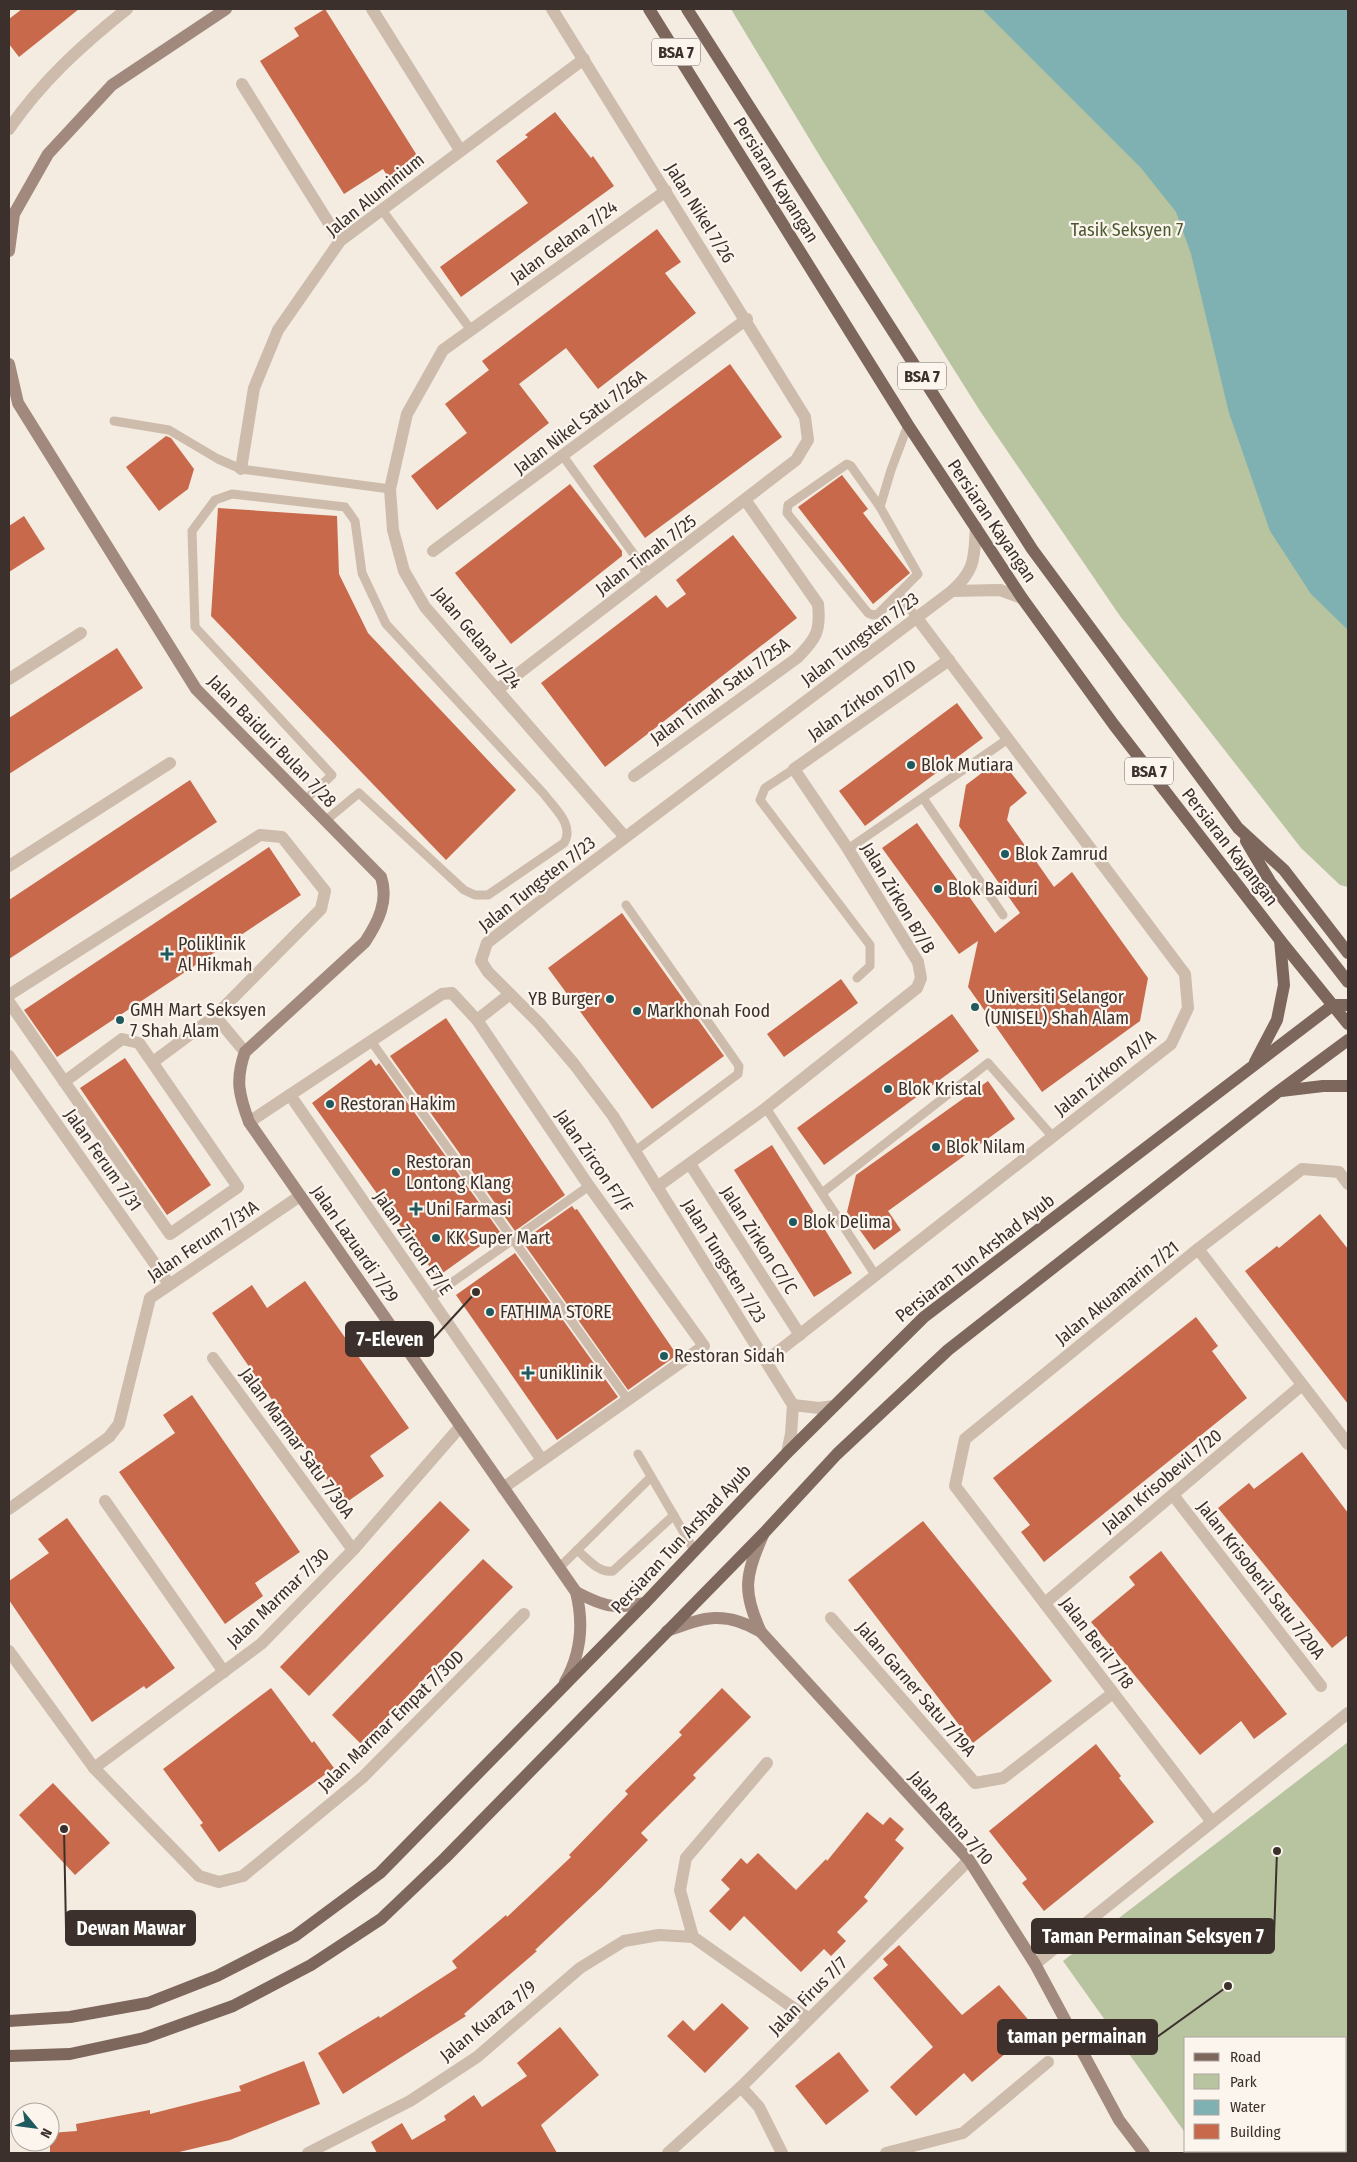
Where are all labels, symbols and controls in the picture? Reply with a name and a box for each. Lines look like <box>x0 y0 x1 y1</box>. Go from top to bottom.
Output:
road number: BSA 7 <box>652 38 700 66</box>
street label: Persiaran Kayangan <box>729 113 823 247</box>
street label: Jalan Aluminium <box>321 149 429 241</box>
street label: Jalan Nikel 7/26 <box>661 159 739 267</box>
street label: Jalan Gelana 7/24 <box>506 196 622 288</box>
park label: Tasik Seksyen 7 <box>1071 219 1183 241</box>
road number: BSA 7 <box>898 362 946 390</box>
street label: Jalan Nikel Satu 7/26A <box>509 365 651 479</box>
street label: Persiaran Kayangan <box>943 455 1041 587</box>
street label: Jalan Timah 7/25 <box>591 510 701 600</box>
street label: Jalan Gelana 7/24 <box>428 582 526 694</box>
street label: Jalan Tungsten 7/23 <box>797 588 923 690</box>
street label: Jalan Timah Satu 7/25A <box>646 633 795 749</box>
street label: Jalan Zirkon D7/D <box>804 655 920 745</box>
street label: Jalan Baiduri Bulan 7/28 <box>203 670 341 812</box>
place label: Blok Mutiara <box>921 754 1014 776</box>
road number: BSA 7 <box>1125 758 1173 784</box>
marker: Blok Mutiara <box>905 759 917 771</box>
street label: Persiaran Kayangan <box>1177 784 1283 910</box>
street label: Jalan Tungsten 7/23 <box>474 832 600 936</box>
street label: Jalan Zirkon B7/B <box>856 838 940 958</box>
place label: Blok Zamrud <box>1015 843 1108 865</box>
marker: Blok Zamrud <box>999 848 1011 860</box>
place label: Blok Baiduri <box>948 878 1038 900</box>
marker: Blok Baiduri <box>932 883 944 895</box>
place label: Poliklinik Al Hikmah <box>178 933 252 976</box>
marker: Poliklinik Al Hikmah <box>160 947 174 961</box>
place label: Universiti Selangor (UNISEL) Shah Alam <box>985 986 1129 1029</box>
place label: YB Burger <box>528 988 601 1010</box>
marker: YB Burger <box>604 993 616 1005</box>
place label: GMH Mart Seksyen 7 Shah Alam <box>130 999 266 1042</box>
place label: Markhonah Food <box>647 1000 770 1022</box>
marker: Universiti Selangor (UNISEL) Shah Alam <box>969 1001 981 1013</box>
marker: Markhonah Food <box>631 1005 643 1017</box>
marker: GMH Mart Seksyen 7 Shah Alam <box>114 1014 126 1026</box>
street label: Jalan Zirkon A7/A <box>1050 1025 1161 1121</box>
place label: Blok Kristal <box>898 1078 982 1100</box>
marker: Blok Kristal <box>882 1083 894 1095</box>
place label: Restoran Hakim <box>340 1093 456 1115</box>
marker: Restoran Hakim <box>324 1098 336 1110</box>
street label: Jalan Ferum 7/31 <box>60 1105 146 1215</box>
street label: Jalan Zircon F7/F <box>550 1105 638 1217</box>
place label: Blok Nilam <box>946 1136 1025 1158</box>
marker: Blok Nilam <box>930 1141 942 1153</box>
place label: Restoran Lontong Klang <box>406 1151 511 1194</box>
marker: Restoran Lontong Klang <box>390 1166 402 1178</box>
street label: Jalan Lazuardi 7/29 <box>307 1181 403 1307</box>
street label: Jalan Zirkon C7/C <box>716 1182 802 1298</box>
street label: Jalan Zircon E7/E <box>369 1187 457 1299</box>
street label: Persiaran Tun Arshad Ayub <box>891 1189 1059 1327</box>
street label: Jalan Ferum 7/31A <box>143 1195 263 1286</box>
street label: Jalan Tungsten 7/23 <box>677 1195 771 1327</box>
place label: Uni Farmasi <box>426 1198 512 1220</box>
marker: Uni Farmasi <box>410 1203 422 1215</box>
place label: Blok Delima <box>803 1211 891 1233</box>
marker: Blok Delima <box>787 1216 799 1228</box>
place label: KK Super Mart <box>446 1227 550 1249</box>
marker: KK Super Mart <box>430 1232 442 1244</box>
street label: Jalan Akuamarin 7/21 <box>1051 1236 1183 1350</box>
place label: FATHIMA STORE <box>500 1301 612 1323</box>
marker: FATHIMA STORE <box>484 1306 496 1318</box>
callout: 7-Eleven <box>346 1322 433 1356</box>
text: 7-Eleven <box>357 1328 424 1351</box>
place label: Restoran Sidah <box>674 1345 785 1367</box>
marker: Restoran Sidah <box>658 1350 670 1362</box>
place label: uniklinik <box>539 1362 603 1384</box>
street label: Jalan Marmar Satu 7/30A <box>235 1364 359 1523</box>
marker: uniklinik <box>521 1366 535 1380</box>
street label: Jalan Krisobevil 7/20 <box>1098 1424 1226 1538</box>
street label: Persiaran Tun Arshad Ayub <box>606 1460 756 1618</box>
street label: Jalan Krisoberil Satu 7/20A <box>1192 1496 1330 1664</box>
street label: Jalan Marmar 7/30 <box>222 1544 334 1652</box>
street label: Jalan Beril 7/18 <box>1055 1593 1139 1693</box>
street label: Jalan Garner Satu 7/19A <box>852 1617 981 1761</box>
street label: Jalan Marmar Empat 7/30D <box>313 1645 469 1797</box>
street label: Jalan Ratna 7/10 <box>904 1766 998 1870</box>
callout: Dewan Mawar <box>66 1911 195 1945</box>
text: Dewan Mawar <box>76 1917 187 1940</box>
callout: Taman Permainan Seksyen 7 <box>1032 1919 1274 1953</box>
text: Taman Permainan Seksyen 7 <box>1042 1925 1264 1948</box>
street label: Jalan Firus 7/7 <box>764 1952 852 2040</box>
street label: Jalan Kuarza 7/9 <box>435 1976 541 2066</box>
callout: taman permainan <box>998 2020 1157 2054</box>
text: taman permainan <box>1008 2025 1146 2048</box>
legend <box>1184 2037 1347 2152</box>
text: Road <box>1230 2048 1261 2066</box>
text: Park <box>1230 2073 1257 2091</box>
text: Water <box>1230 2098 1266 2116</box>
north arrow <box>10 2102 60 2152</box>
text: Building <box>1230 2123 1281 2141</box>
text: N <box>36 2125 55 2141</box>

